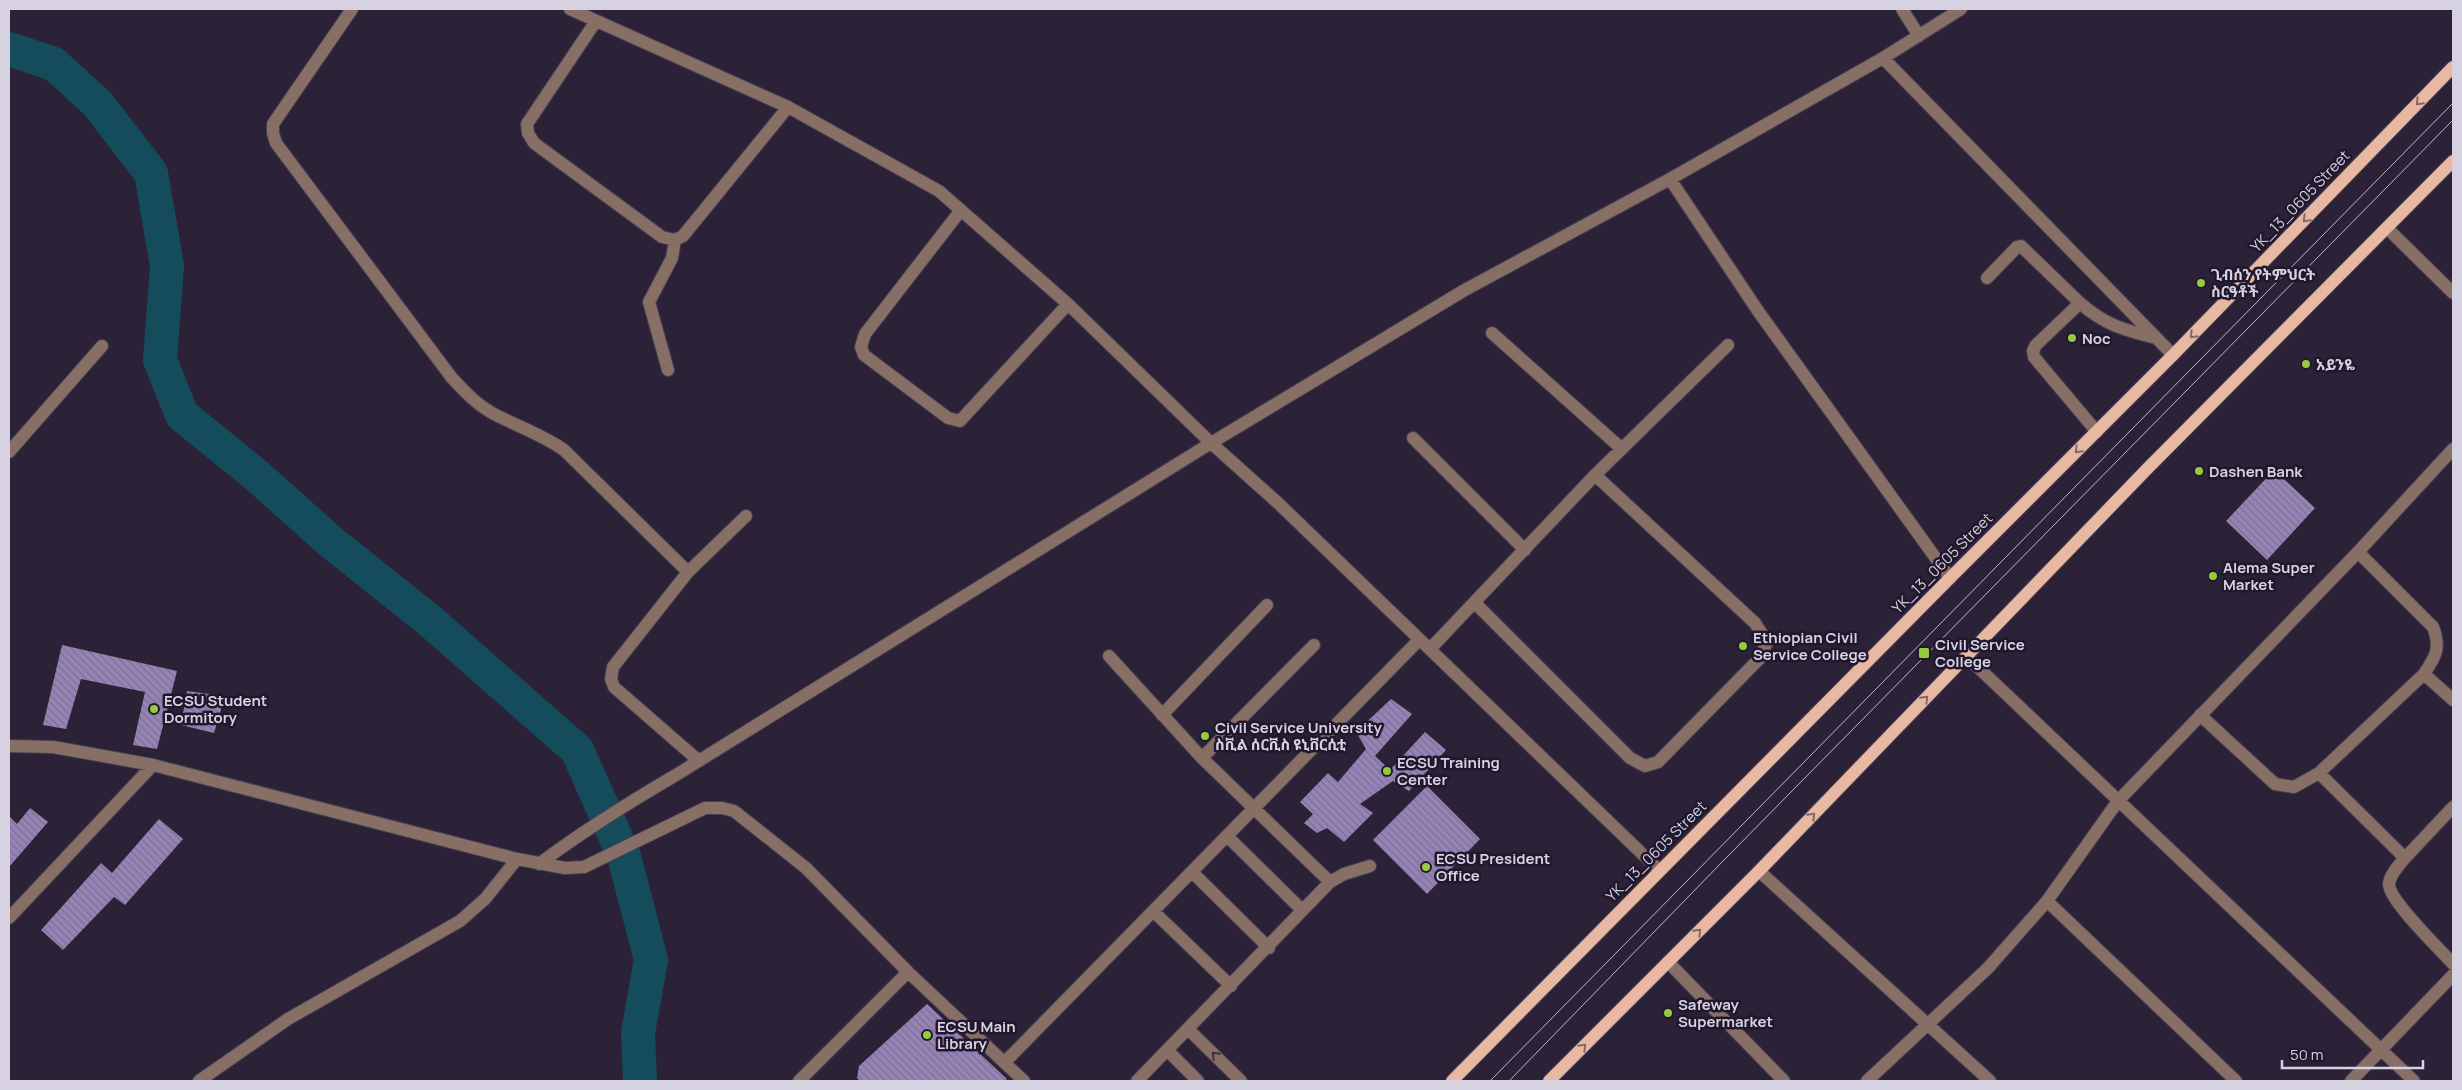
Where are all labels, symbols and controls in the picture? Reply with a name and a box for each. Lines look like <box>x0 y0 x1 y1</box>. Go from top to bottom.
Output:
one-way arrow <box>2416 96 2425 105</box>
street label: YK_13_0605 Street <box>2246 145 2354 257</box>
one-way arrow <box>2303 213 2312 222</box>
place label: ጊብሰን የትምህርት ስርዓቶች <box>2211 264 2316 302</box>
marker: ጊብሰን የትምህርት ስርዓቶች <box>2195 277 2207 289</box>
place label: Noc <box>2082 328 2111 349</box>
one-way arrow <box>2190 329 2199 338</box>
marker: Noc <box>2066 332 2078 344</box>
place label: አይንዬ <box>2316 354 2355 375</box>
marker: አይንዬ <box>2300 358 2312 370</box>
one-way arrow <box>2075 445 2084 454</box>
place label: Dashen Bank <box>2209 461 2303 482</box>
marker: Dashen Bank <box>2193 465 2205 477</box>
street label: YK_13_0605 Street <box>1887 508 1997 618</box>
place label: Alema Super Market <box>2223 557 2315 595</box>
marker: Alema Super Market <box>2207 570 2219 582</box>
place label: Ethiopian Civil Service College <box>1753 627 1867 665</box>
place label: Civil Service College <box>1935 634 2025 672</box>
marker: Ethiopian Civil Service College <box>1737 640 1749 652</box>
marker: Civil Service College <box>1917 646 1931 660</box>
place label: ECSU Student Dormitory <box>164 690 267 728</box>
one-way arrow <box>1919 696 1928 705</box>
marker: ECSU Student Dormitory <box>148 703 160 715</box>
place label: Civil Service University ስቪል ሰርቪስ ዩኒቨርሲቲ <box>1215 717 1383 755</box>
marker: Civil Service University ስቪል ሰርቪስ ዩኒቨርሲቲ <box>1199 730 1211 742</box>
place label: ECSU Training Center <box>1397 752 1500 790</box>
marker: ECSU Training Center <box>1381 765 1393 777</box>
street label: YK_13_0605 Street <box>1601 796 1711 906</box>
one-way arrow <box>1806 813 1815 822</box>
place label: ECSU President Office <box>1436 848 1550 886</box>
marker: ECSU President Office <box>1420 861 1432 873</box>
one-way arrow <box>1692 929 1701 938</box>
place label: Safeway Supermarket <box>1678 994 1773 1032</box>
marker: Safeway Supermarket <box>1662 1007 1674 1019</box>
place label: ECSU Main Library <box>937 1016 1016 1054</box>
marker: ECSU Main Library <box>921 1029 933 1041</box>
scale bar <box>2282 1038 2423 1070</box>
one-way arrow <box>1577 1044 1586 1053</box>
text: 50 m <box>2290 1044 2324 1065</box>
one-way arrow <box>1212 1052 1221 1061</box>

